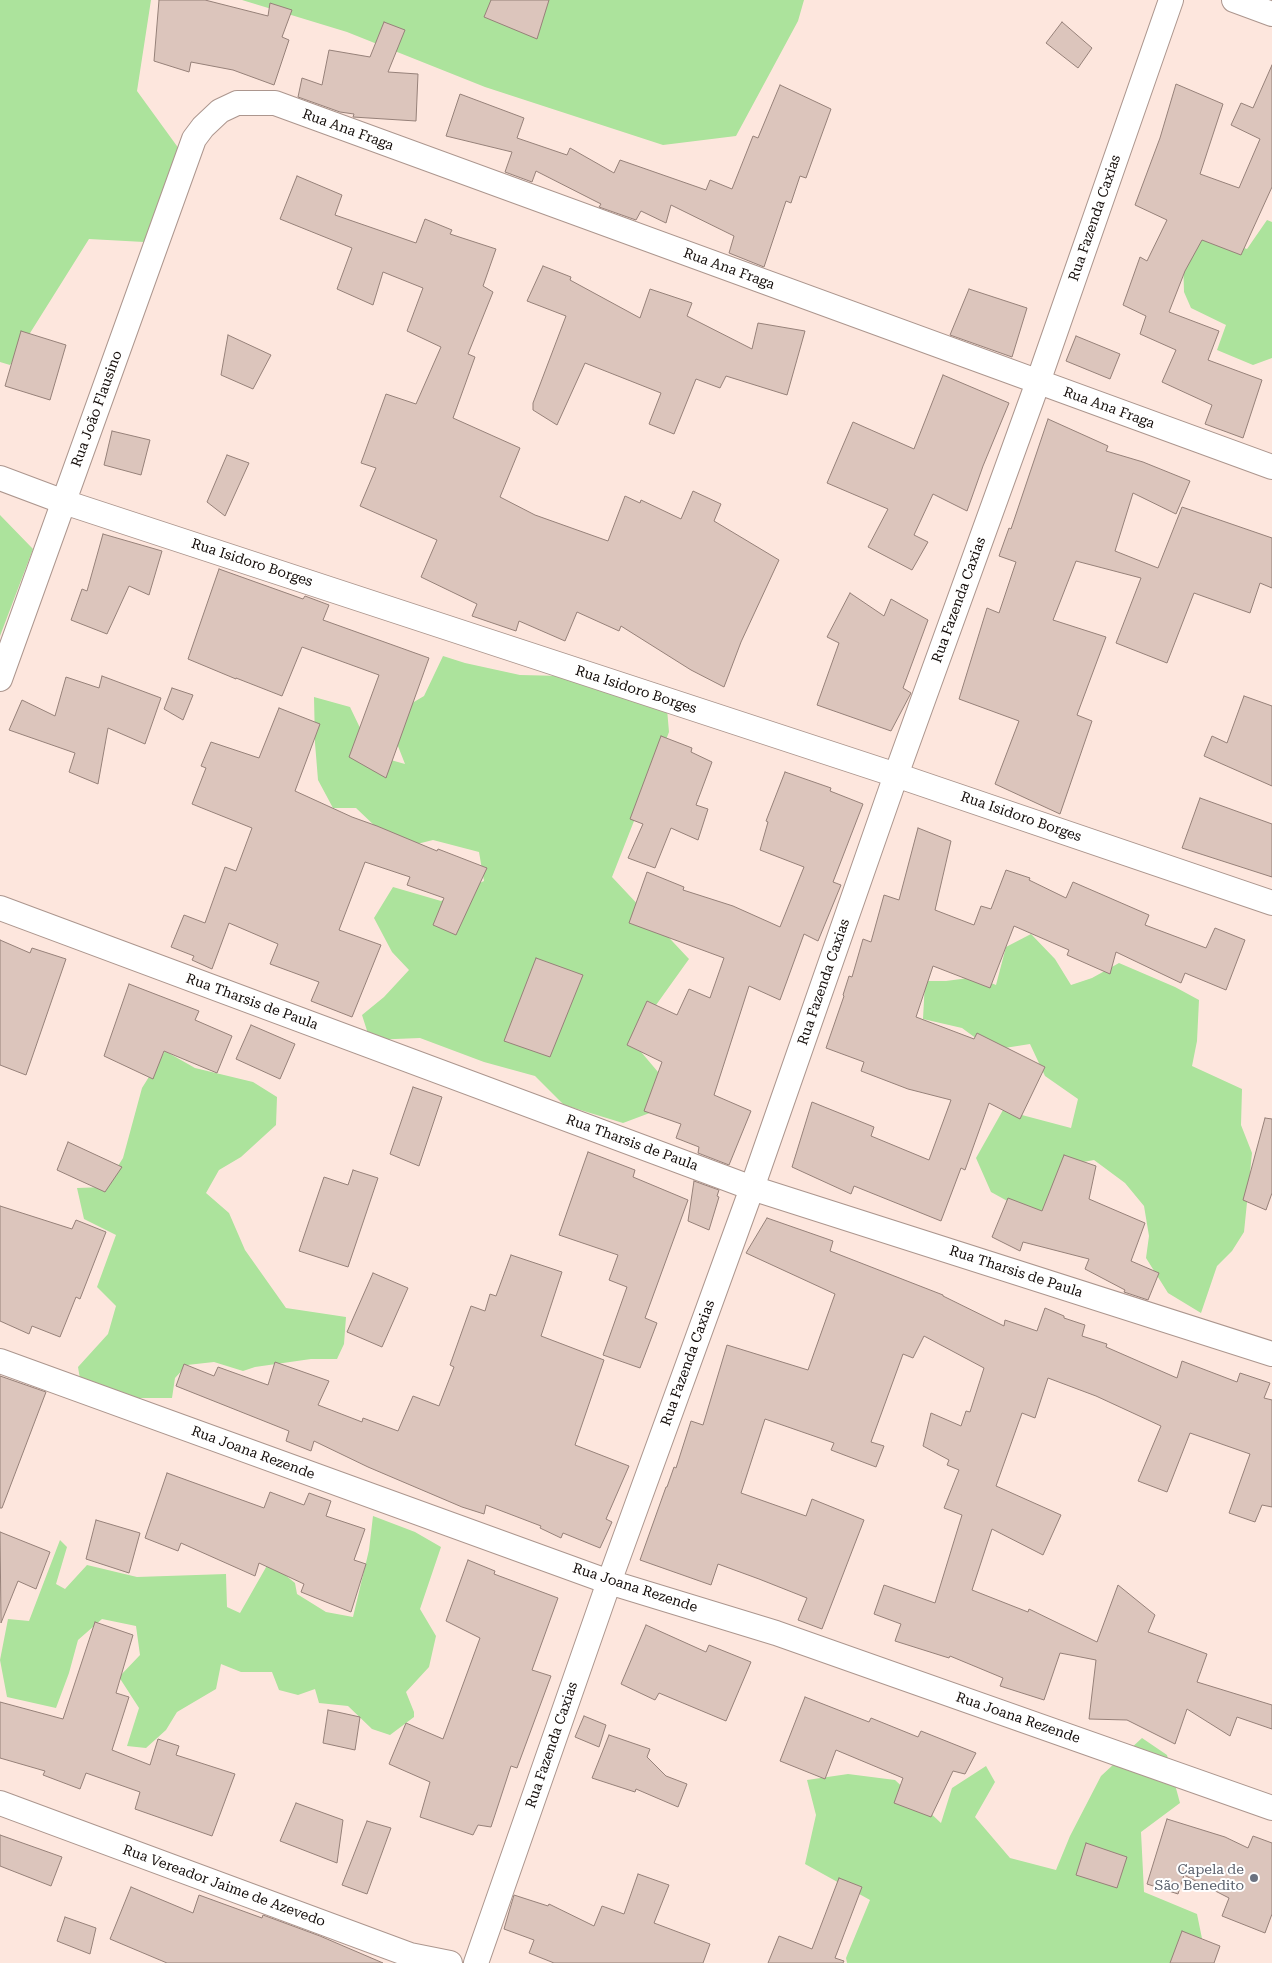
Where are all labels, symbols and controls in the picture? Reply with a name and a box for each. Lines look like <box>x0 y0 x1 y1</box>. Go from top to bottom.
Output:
street label: Rua Ana Fraga <box>300 106 396 154</box>
street label: Rua Fazenda Caxias <box>1065 153 1125 283</box>
street label: Rua Ana Fraga <box>681 245 777 293</box>
street label: Rua João Flausino <box>68 348 126 470</box>
street label: Rua Ana Fraga <box>1061 384 1157 432</box>
street label: Rua Isidoro Borges <box>189 535 315 591</box>
street label: Rua Fazenda Caxias <box>928 535 990 665</box>
street label: Rua Isidoro Borges <box>573 662 699 718</box>
street label: Rua Isidoro Borges <box>958 788 1084 846</box>
street label: Rua Fazenda Caxias <box>794 917 854 1047</box>
street label: Rua Tharsis de Paula <box>184 970 320 1034</box>
street label: Rua Tharsis de Paula <box>564 1111 700 1175</box>
street label: Rua Tharsis de Paula <box>947 1242 1085 1302</box>
street label: Rua Fazenda Caxias <box>657 1298 719 1428</box>
street label: Rua Joana Rezende <box>189 1423 317 1483</box>
street label: Rua Joana Rezende <box>570 1560 700 1616</box>
street label: Rua Fazenda Caxias <box>522 1680 582 1810</box>
street label: Rua Joana Rezende <box>954 1689 1082 1747</box>
street label: Rua Vereador Jaime de Azevedo <box>120 1841 328 1931</box>
place label: Capela de São Benedito <box>1155 1862 1244 1894</box>
marker: Capela de São Benedito <box>1248 1872 1260 1884</box>

